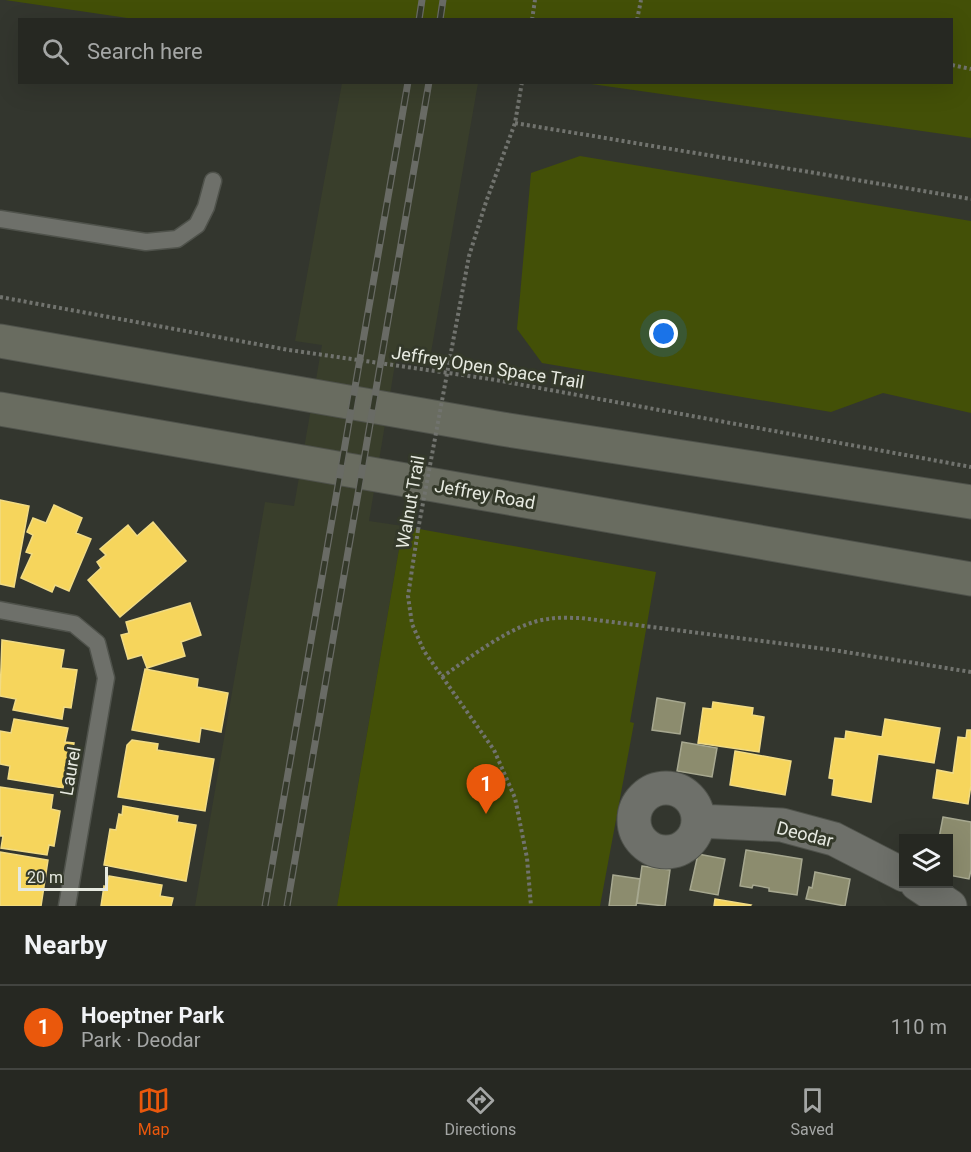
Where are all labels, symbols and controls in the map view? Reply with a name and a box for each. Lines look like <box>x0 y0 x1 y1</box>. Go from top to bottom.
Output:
search box <box>18 18 953 84</box>
icon: search <box>39 35 72 68</box>
text: Search here <box>87 39 203 64</box>
your location <box>649 319 678 348</box>
street label: Jeffrey Open Space Trail <box>390 341 586 393</box>
street label: Walnut Trail <box>391 454 429 550</box>
street label: Jeffrey Road <box>433 475 537 513</box>
street label: Laurel <box>55 745 85 797</box>
pin: 1 <box>466 764 506 814</box>
street label: Deodar <box>774 817 836 851</box>
map controls <box>899 834 953 888</box>
button: layers <box>899 834 953 888</box>
scale bar <box>18 864 108 892</box>
text: 20 m <box>27 868 63 887</box>
text: Nearby <box>24 930 107 960</box>
text: Hoeptner Park <box>81 1003 224 1028</box>
text: 1 <box>38 1015 49 1039</box>
text: 110 m <box>891 1015 947 1039</box>
text: Park · Deodar <box>81 1028 201 1052</box>
tab: Map <box>137 1084 170 1139</box>
tab: Directions <box>444 1084 516 1139</box>
tab: Saved <box>791 1084 834 1139</box>

